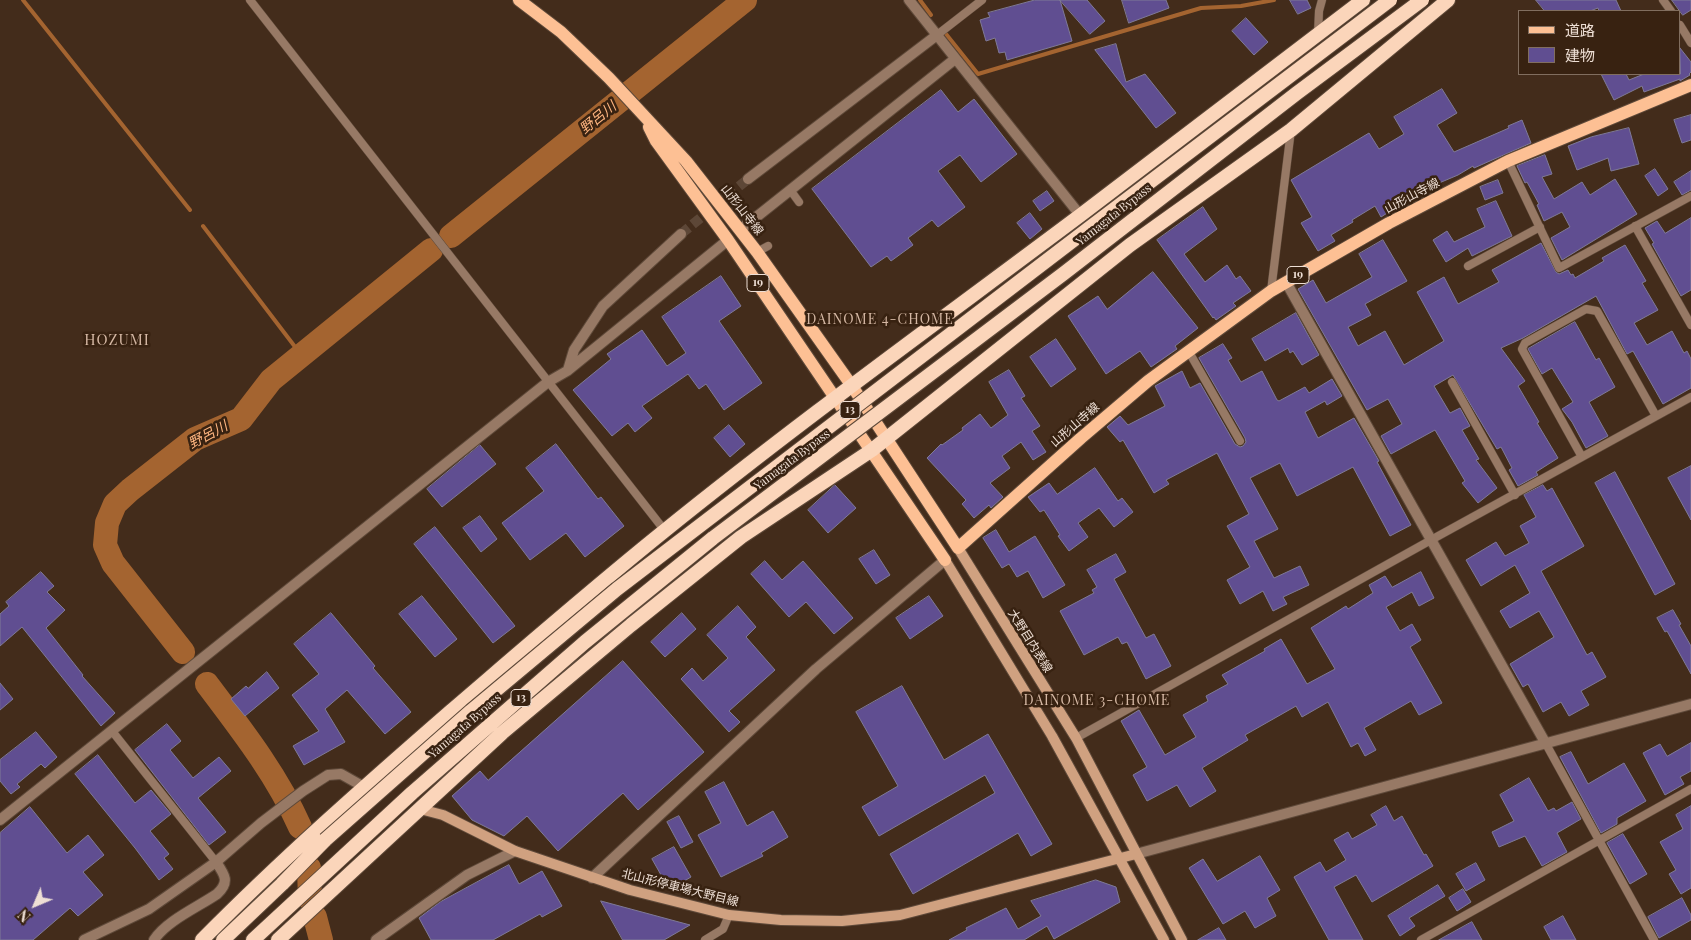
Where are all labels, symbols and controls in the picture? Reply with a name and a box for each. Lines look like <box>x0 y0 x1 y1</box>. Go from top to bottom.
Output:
legend <box>1518 10 1681 75</box>
text: 道路 <box>1565 20 1595 40</box>
text: 建物 <box>1565 45 1595 65</box>
water label: 野呂川 <box>576 98 620 138</box>
street label: 山形山寺線 <box>1382 176 1442 216</box>
street label: Yamagata Bypass <box>1074 181 1154 249</box>
street label: 山形山寺線 <box>718 182 766 238</box>
road number: 19 <box>1287 266 1309 284</box>
road number: 19 <box>747 274 769 292</box>
district label: DAINOME 4-CHOME <box>804 312 956 328</box>
district label: HOZUMI <box>83 331 151 349</box>
street label: 山形山寺線 <box>1048 400 1102 450</box>
road number: 13 <box>840 402 860 418</box>
water label: 野呂川 <box>186 418 230 452</box>
street label: Yamagata Bypass <box>751 427 833 493</box>
street label: 大野目内表線 <box>1005 607 1055 675</box>
road number: 13 <box>511 690 531 706</box>
street label: Yamagata Bypass <box>426 691 504 761</box>
district label: DAINOME 3-CHOME <box>1022 693 1172 709</box>
street label: 北山形停車場大野目線 <box>620 866 740 910</box>
north arrow <box>10 880 60 930</box>
text: N <box>14 906 34 926</box>

